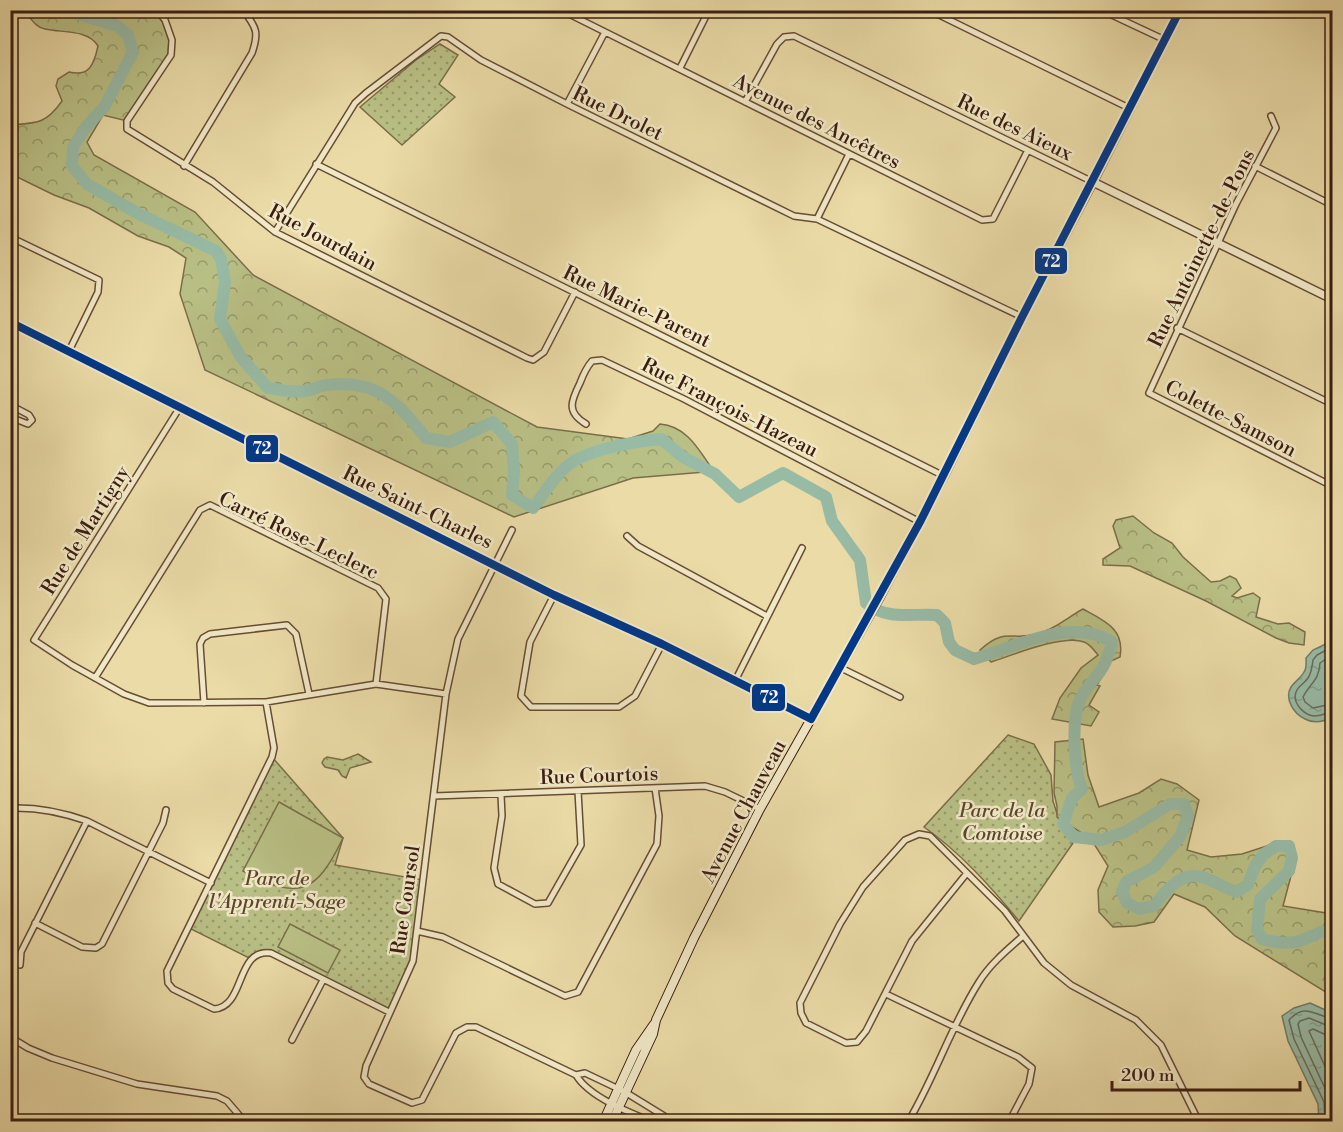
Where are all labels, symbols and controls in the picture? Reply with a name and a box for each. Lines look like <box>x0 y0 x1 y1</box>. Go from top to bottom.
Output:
street label: Avenue des Ancêtres <box>727 69 904 175</box>
street label: Rue Drolet <box>568 82 667 147</box>
street label: Rue des Aïeux <box>952 90 1077 168</box>
street label: Rue Antoinette-de-Pons <box>1143 145 1261 352</box>
street label: Rue Jourdain <box>264 199 381 277</box>
line badge: 72 <box>1034 247 1068 275</box>
text: 72 <box>1041 252 1061 272</box>
street label: Rue Marie-Parent <box>558 261 714 354</box>
street label: Rue François-Hazeau <box>637 353 822 464</box>
street label: Colette-Samson <box>1160 375 1300 463</box>
line badge: 72 <box>245 434 279 463</box>
text: 72 <box>252 439 272 459</box>
street label: Rue de Martigny <box>37 461 136 600</box>
street label: Rue Saint-Charles <box>338 461 496 555</box>
street label: Carré Rose-Leclerc <box>214 487 382 586</box>
line badge: 72 <box>751 683 786 712</box>
text: 72 <box>759 688 779 708</box>
street label: Avenue Chauveau <box>696 735 793 888</box>
street label: Rue Courtois <box>539 762 659 791</box>
park label: Parc de la Comtoise <box>958 799 1046 847</box>
street label: Rue Coursol <box>386 844 427 957</box>
park label: Parc de l'Apprenti-Sage <box>209 867 346 915</box>
scale bar <box>1112 1054 1300 1092</box>
text: 200 m <box>1121 1064 1175 1087</box>

